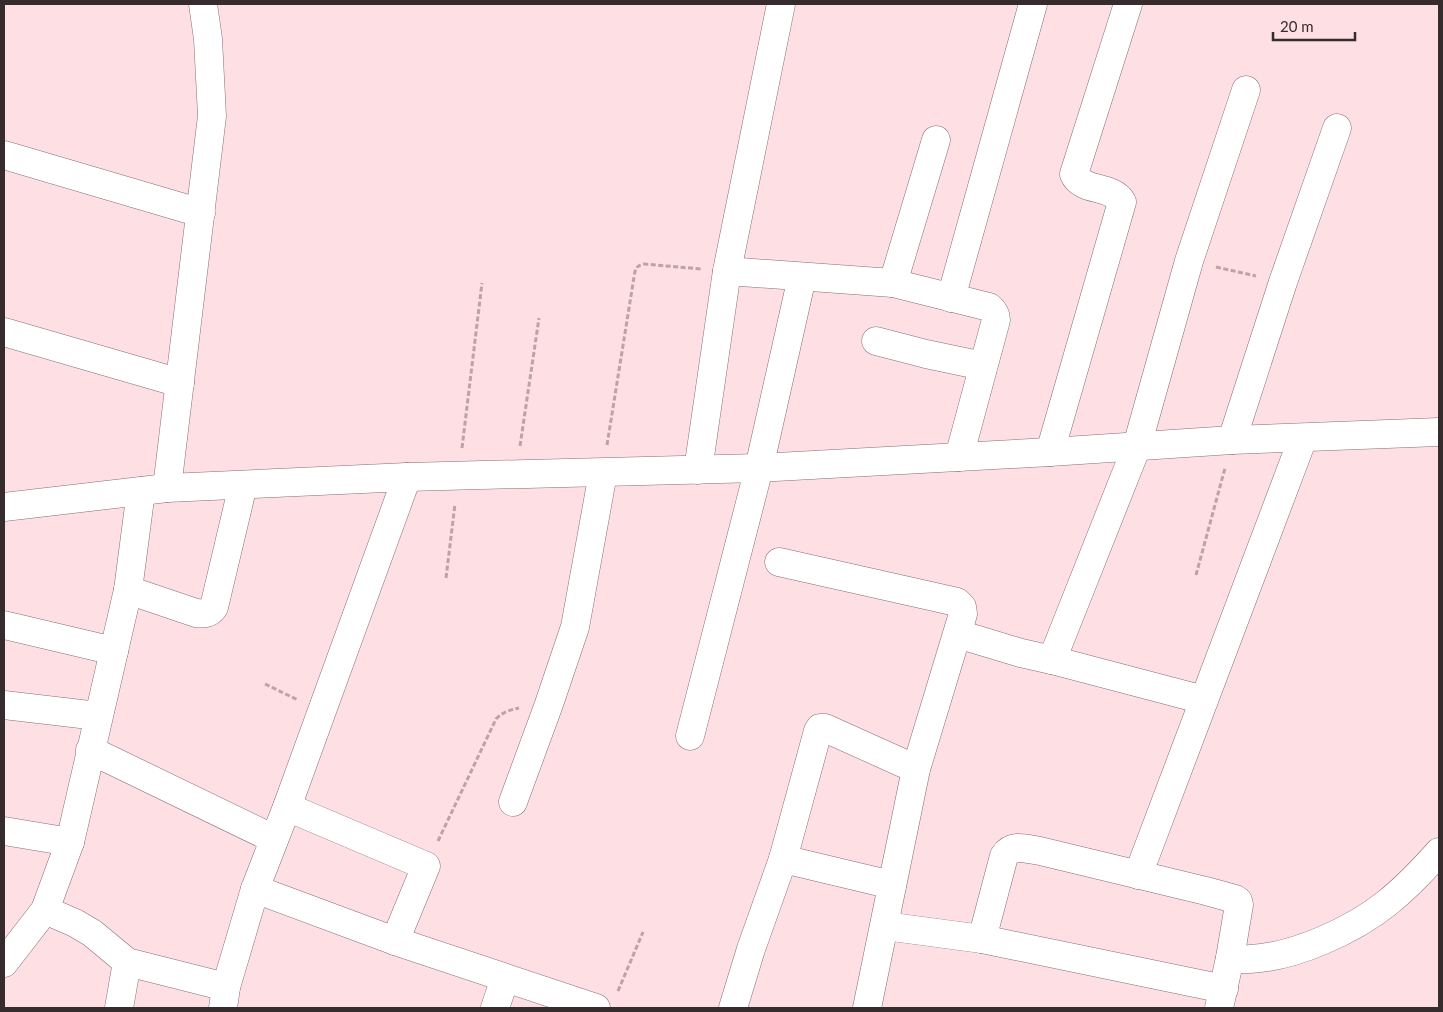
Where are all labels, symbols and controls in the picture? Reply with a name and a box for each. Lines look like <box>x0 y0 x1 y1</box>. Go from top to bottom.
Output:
scale bar <box>1273 10 1356 42</box>
text: 20 m <box>1280 17 1314 35</box>

